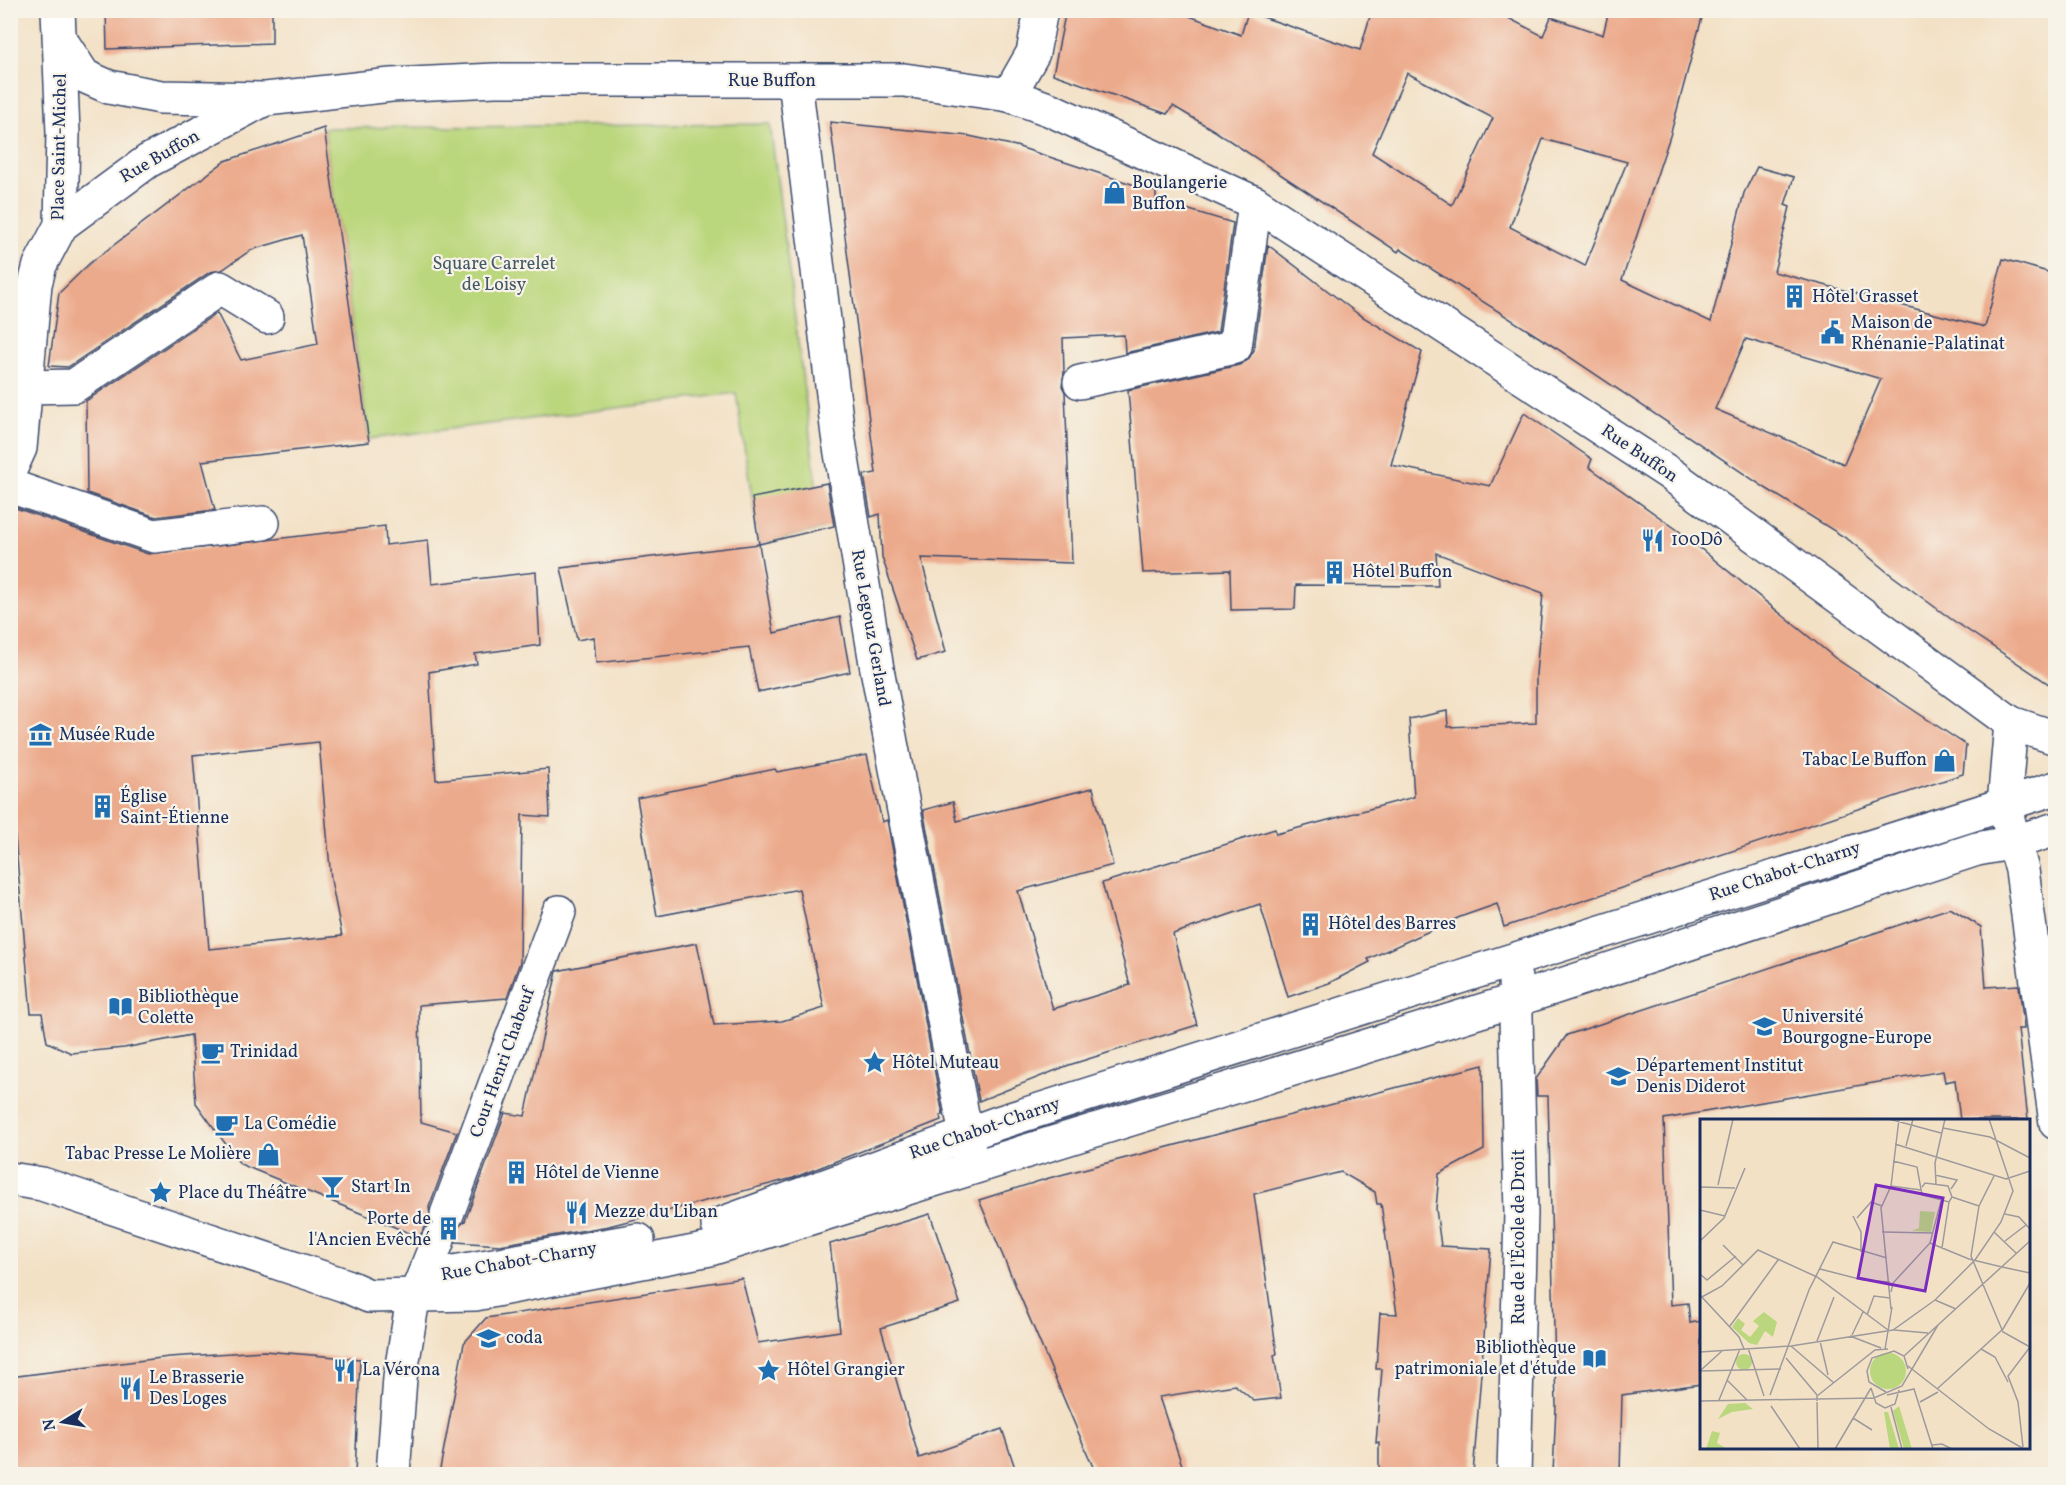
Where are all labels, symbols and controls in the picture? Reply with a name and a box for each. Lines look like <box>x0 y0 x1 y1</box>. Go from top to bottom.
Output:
street label: Rue Buffon <box>728 69 816 94</box>
street label: Place Saint-Michel <box>46 73 74 221</box>
street label: Rue Buffon <box>116 124 205 190</box>
place label: Boulangerie Buffon <box>1132 171 1227 217</box>
shop icon: Boulangerie Buffon <box>1101 180 1127 206</box>
park label: Square Carrelet de Loisy <box>432 252 556 298</box>
building icon: Hôtel Grasset <box>1781 284 1807 310</box>
place label: Hôtel Grasset <box>1812 285 1919 310</box>
place label: Maison de Rhénanie-Palatinat <box>1851 311 2005 357</box>
public building icon: Maison de Rhénanie-Palatinat <box>1820 320 1846 346</box>
street label: Rue Buffon <box>1595 419 1683 489</box>
restaurant icon: 100Dô <box>1640 527 1666 553</box>
place label: 100Dô <box>1671 528 1723 553</box>
street label: Rue Legouz Gerland <box>844 547 896 709</box>
building icon: Hôtel Buffon <box>1321 559 1347 585</box>
place label: Hôtel Buffon <box>1352 560 1453 585</box>
museum icon: Musée Rude <box>28 722 54 748</box>
place label: Musée Rude <box>59 723 155 748</box>
shop icon: Tabac Le Buffon <box>1932 747 1958 773</box>
place label: Tabac Le Buffon <box>1802 748 1927 773</box>
place label: Église Saint-Étienne <box>120 785 229 831</box>
building icon: Église Saint-Étienne <box>89 794 115 820</box>
street label: Rue Chabot-Charny <box>1706 836 1864 908</box>
building icon: Hôtel des Barres <box>1297 911 1323 937</box>
place label: Hôtel des Barres <box>1328 912 1456 937</box>
street label: Cour Henri Chabeuf <box>464 983 542 1142</box>
place label: Bibliothèque Colette <box>138 985 239 1031</box>
library icon: Bibliothèque Colette <box>107 994 133 1020</box>
place label: Université Bourgogne-Europe <box>1782 1005 1932 1051</box>
school or university icon: Université Bourgogne-Europe <box>1751 1014 1777 1040</box>
cafe icon: Trinidad <box>199 1039 225 1065</box>
place label: Trinidad <box>230 1040 298 1065</box>
place icon: Hôtel Muteau <box>861 1050 887 1076</box>
place label: Hôtel Muteau <box>892 1051 999 1076</box>
place label: Département Institut Denis Diderot <box>1636 1054 1804 1100</box>
school or university icon: Département Institut Denis Diderot <box>1605 1063 1631 1089</box>
street label: Rue Chabot-Charny <box>906 1091 1064 1167</box>
cafe icon: La Comédie <box>213 1111 239 1137</box>
place label: La Comédie <box>244 1112 337 1137</box>
inset map <box>1700 1119 2030 1449</box>
shop icon: Tabac Presse Le Molière <box>256 1141 282 1167</box>
place label: Tabac Presse Le Molière <box>65 1142 251 1167</box>
street label: Rue de l'École de Droit <box>1507 1149 1532 1325</box>
building icon: Hôtel de Vienne <box>504 1160 530 1186</box>
place label: Hôtel de Vienne <box>535 1161 659 1186</box>
bar icon: Start In <box>320 1174 346 1200</box>
place label: Start In <box>351 1175 411 1200</box>
place icon: Place du Théâtre <box>147 1180 173 1206</box>
place label: Place du Théâtre <box>178 1181 307 1206</box>
restaurant icon: Mezze du Liban <box>563 1199 589 1225</box>
place label: Mezze du Liban <box>594 1200 718 1225</box>
place label: Porte de l'Ancien Evêché <box>309 1207 431 1253</box>
building icon: Porte de l'Ancien Evêché <box>436 1216 462 1242</box>
street label: Rue Chabot-Charny <box>439 1236 599 1288</box>
school or university icon: coda <box>475 1325 501 1351</box>
place label: coda <box>506 1326 543 1351</box>
place label: Bibliothèque patrimoniale et d'étude <box>1394 1336 1576 1382</box>
library icon: Bibliothèque patrimoniale et d'étude <box>1581 1345 1607 1371</box>
restaurant icon: La Vérona <box>331 1357 357 1383</box>
place icon: Hôtel Grangier <box>756 1357 782 1383</box>
place label: La Vérona <box>362 1358 440 1383</box>
place label: Hôtel Grangier <box>787 1358 905 1383</box>
place label: Le Brasserie Des Loges <box>149 1366 244 1412</box>
restaurant icon: Le Brasserie Des Loges <box>118 1375 144 1401</box>
north arrow <box>33 1392 93 1452</box>
text: N <box>38 1416 62 1432</box>

